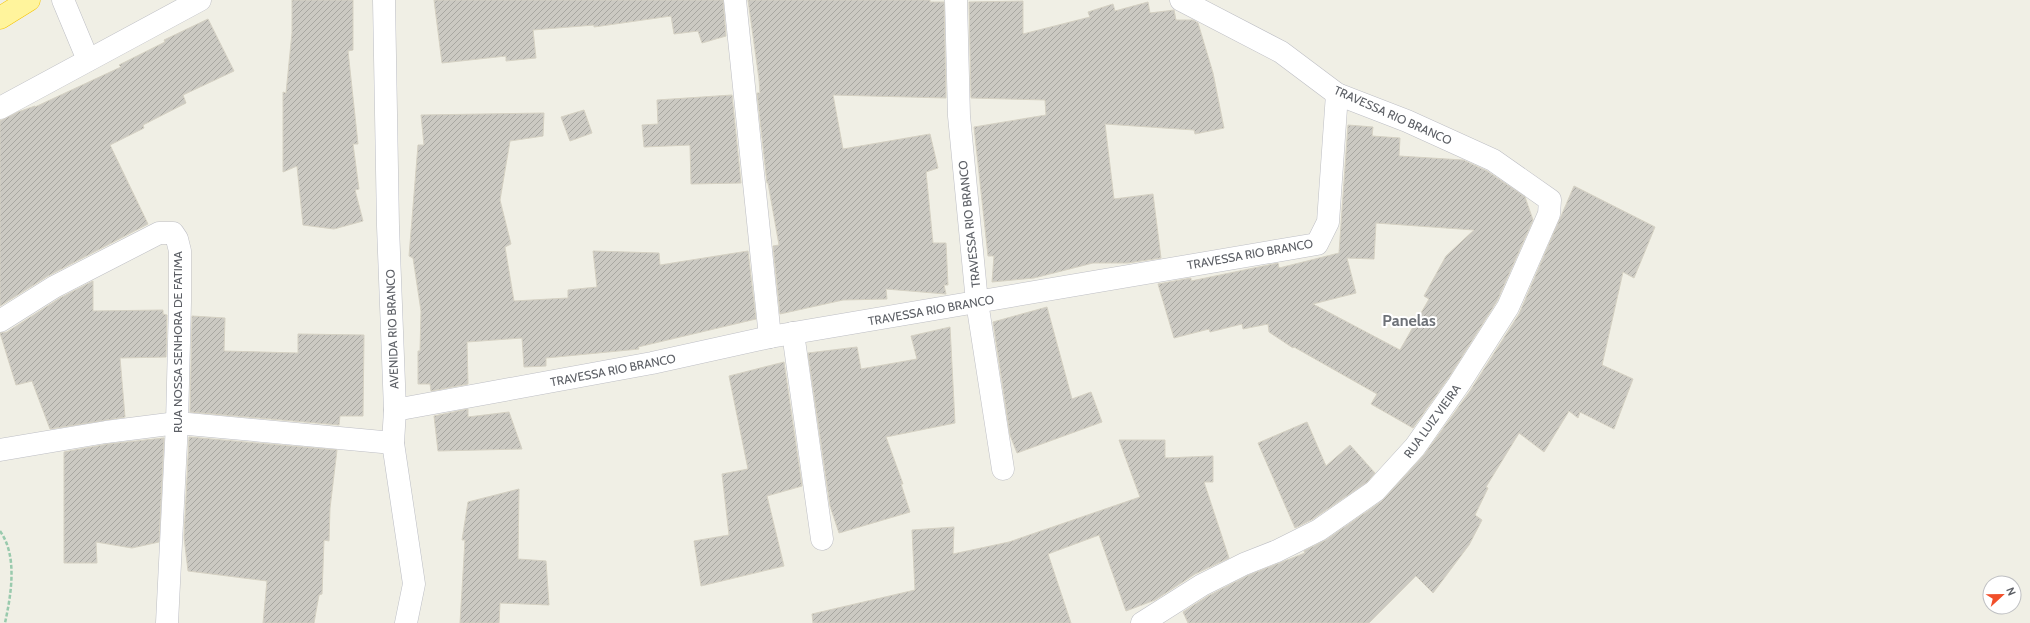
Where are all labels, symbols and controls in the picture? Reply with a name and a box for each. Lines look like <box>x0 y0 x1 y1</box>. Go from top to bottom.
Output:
street label: TRAVESSA RIO BRANCO <box>1332 82 1454 148</box>
street label: TRAVESSA RIO BRANCO <box>955 160 983 288</box>
street label: TRAVESSA RIO BRANCO <box>1186 236 1314 272</box>
street label: RUA NOSSA SENHORA DE FATIMA <box>170 251 185 433</box>
street label: AVENIDA RIO BRANCO <box>382 269 402 389</box>
street label: TRAVESSA RIO BRANCO <box>867 292 995 328</box>
district label: Panelas <box>1382 311 1436 330</box>
street label: TRAVESSA RIO BRANCO <box>549 350 677 390</box>
street label: RUA LUIZ VIEIRA <box>1400 381 1464 461</box>
north arrow <box>1982 575 2022 615</box>
text: N <box>2003 585 2019 597</box>

